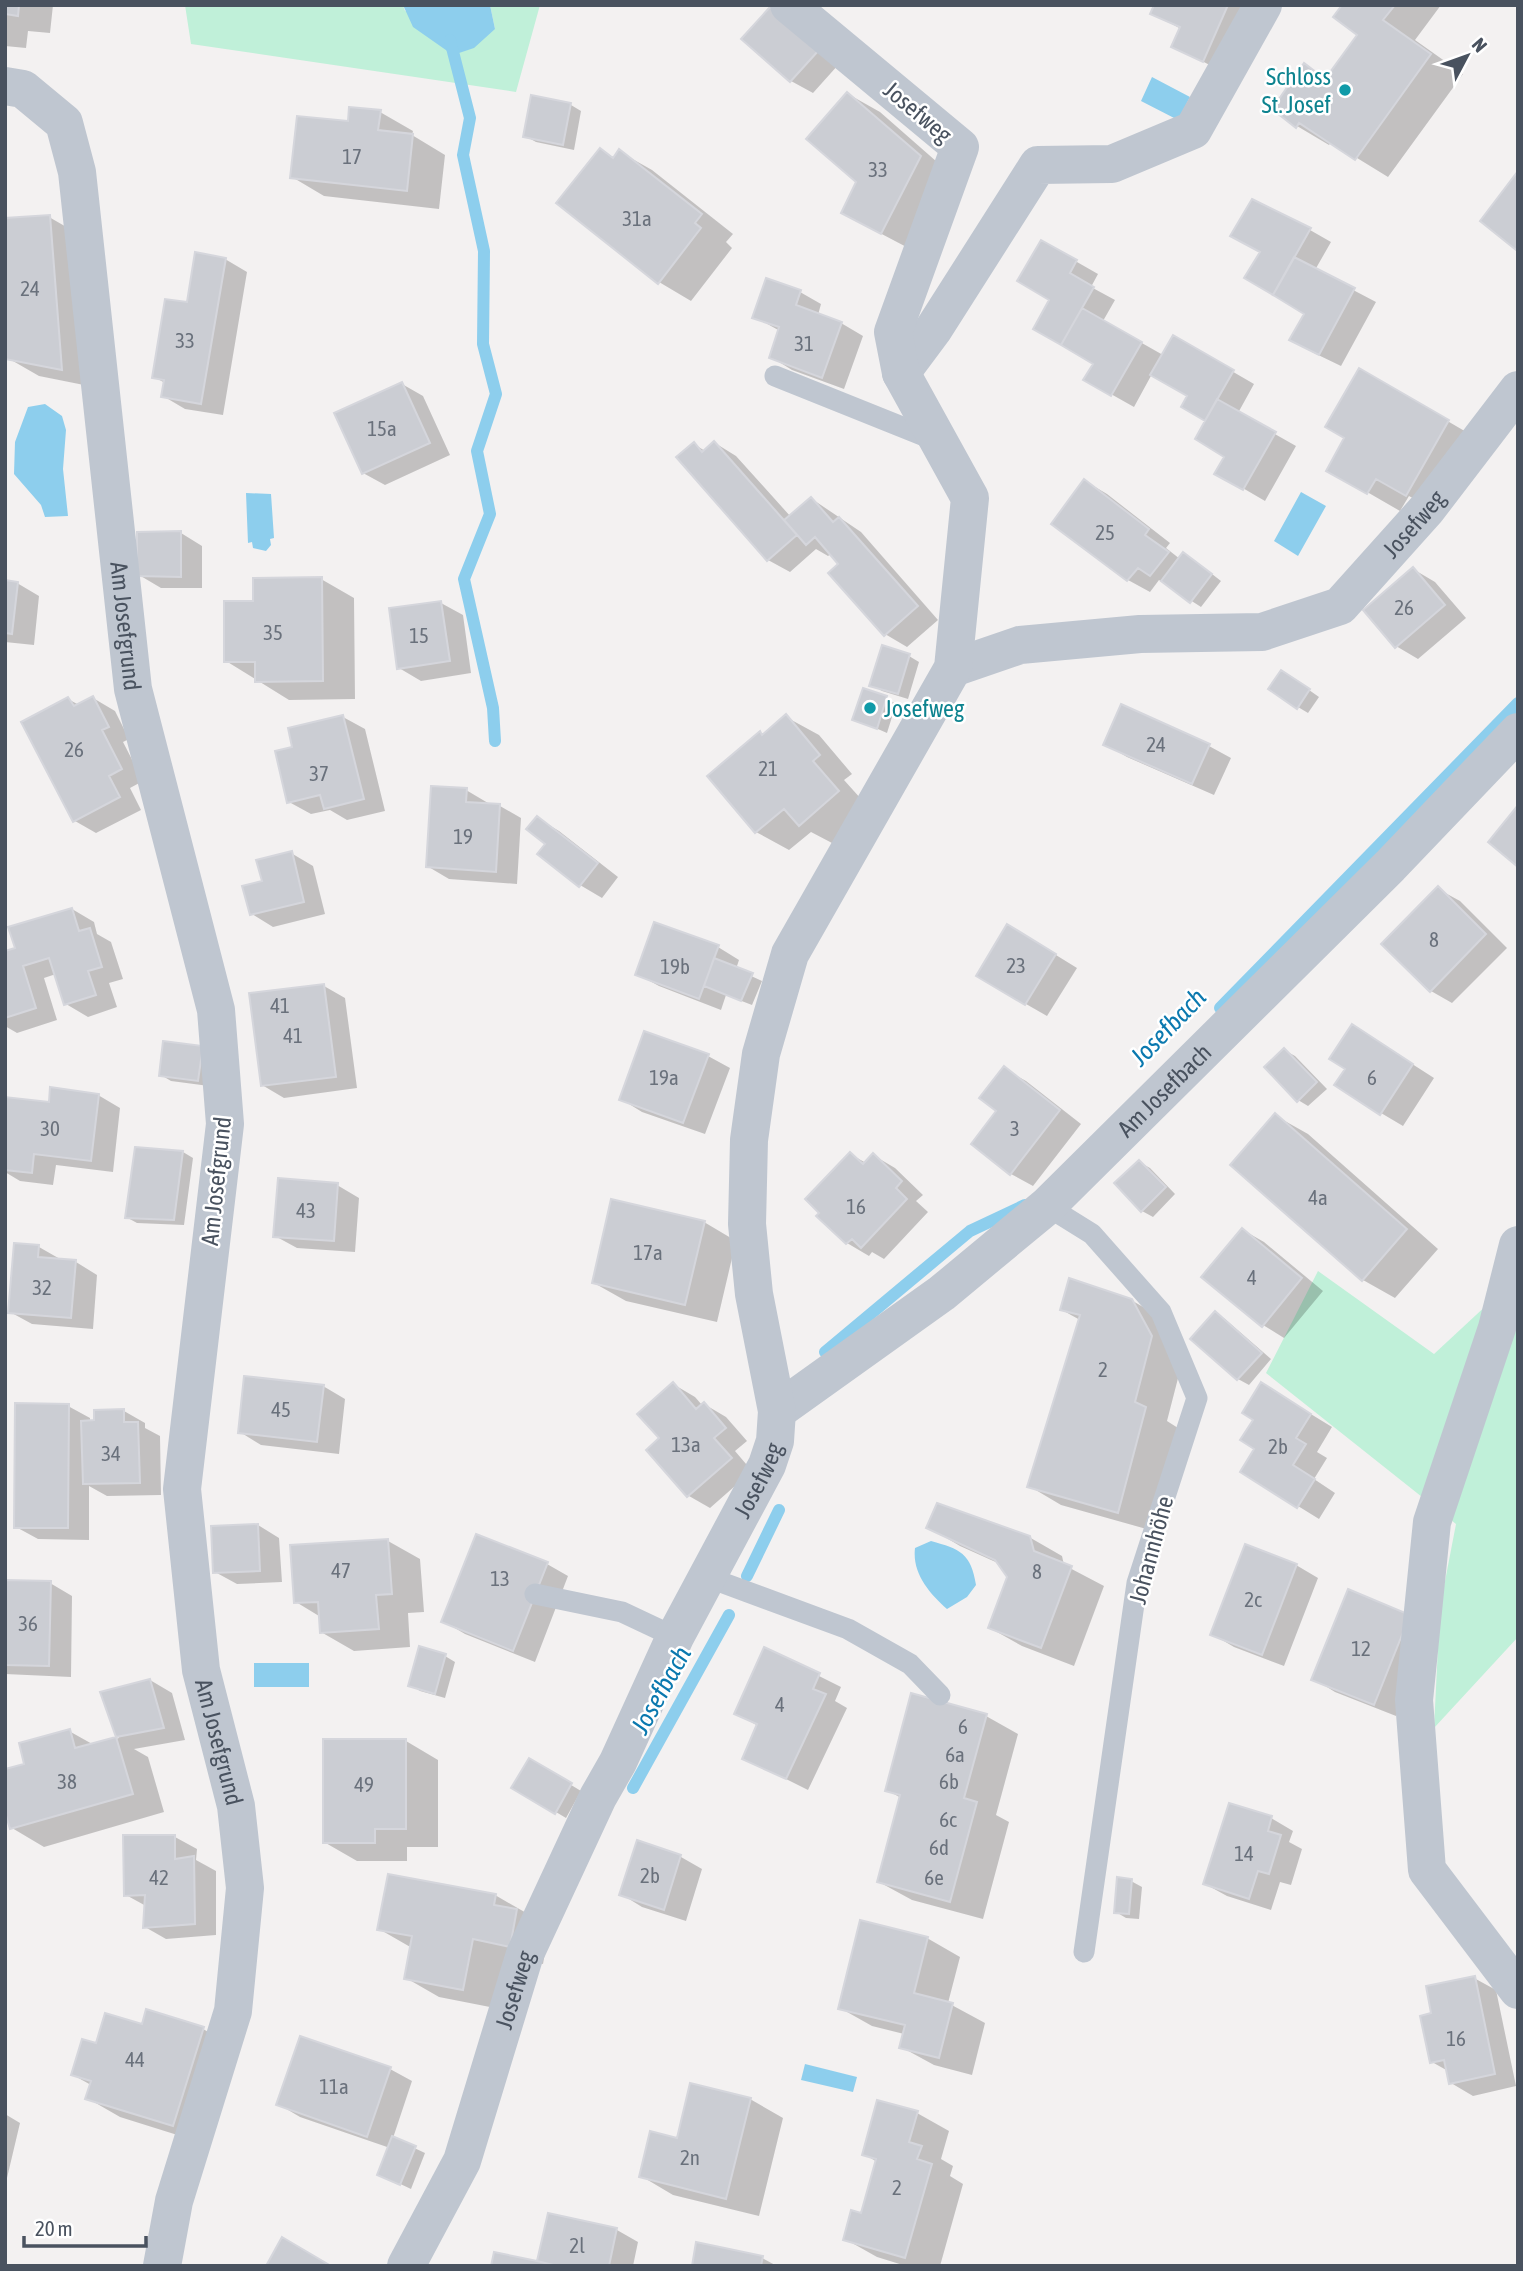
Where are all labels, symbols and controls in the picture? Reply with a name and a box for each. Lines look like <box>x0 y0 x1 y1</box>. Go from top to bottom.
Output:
north arrow <box>1432 21 1502 91</box>
text: N <box>1468 33 1492 56</box>
place label: Schloss St. Josef <box>1261 63 1331 118</box>
street label: Josefweg <box>879 76 958 149</box>
marker: Schloss St. Josef <box>1337 82 1353 98</box>
house number: 17 <box>342 144 362 168</box>
house number: 33 <box>868 157 888 181</box>
house number: 31a <box>622 206 652 230</box>
house number: 24 <box>20 276 40 300</box>
house number: 33 <box>175 328 195 352</box>
house number: 31 <box>794 331 814 355</box>
house number: 15a <box>367 416 397 440</box>
street label: Josefweg <box>1377 484 1450 563</box>
house number: 25 <box>1095 520 1115 544</box>
street label: Am Josefgrund <box>106 560 147 692</box>
house number: 26 <box>1394 595 1414 619</box>
house number: 35 <box>263 620 283 644</box>
house number: 15 <box>409 623 429 647</box>
place label: Josefweg <box>884 695 965 722</box>
marker: Josefweg <box>862 700 878 716</box>
house number: 24 <box>1146 732 1166 756</box>
house number: 26 <box>64 737 84 761</box>
house number: 21 <box>758 756 778 780</box>
house number: 37 <box>309 761 329 785</box>
house number: 19 <box>453 824 473 848</box>
house number: 8 <box>1429 927 1439 951</box>
house number: 23 <box>1006 953 1026 977</box>
house number: 19b <box>660 954 690 978</box>
water label: Josefbach <box>1123 982 1212 1072</box>
house number: 41 <box>270 993 290 1017</box>
house number: 41 <box>283 1023 303 1047</box>
street label: Am Josefbach <box>1112 1038 1216 1142</box>
house number: 19a <box>649 1065 679 1089</box>
house number: 6 <box>1367 1065 1377 1089</box>
street label: Am Josefgrund <box>196 1115 236 1247</box>
house number: 30 <box>40 1116 60 1140</box>
house number: 3 <box>1010 1116 1020 1140</box>
house number: 4a <box>1308 1185 1328 1209</box>
house number: 16 <box>846 1194 866 1218</box>
house number: 43 <box>296 1198 316 1222</box>
house number: 17a <box>633 1240 663 1264</box>
house number: 4 <box>1247 1265 1257 1289</box>
house number: 32 <box>32 1275 52 1299</box>
house number: 2 <box>1098 1357 1108 1381</box>
house number: 45 <box>271 1397 291 1421</box>
house number: 13a <box>671 1432 701 1456</box>
house number: 2b <box>1268 1434 1288 1458</box>
street label: Josefweg <box>728 1438 787 1522</box>
house number: 34 <box>101 1441 121 1465</box>
street label: Johannhöhe <box>1124 1493 1178 1607</box>
house number: 47 <box>331 1558 351 1582</box>
house number: 8 <box>1032 1559 1042 1583</box>
house number: 13 <box>490 1566 510 1590</box>
house number: 2c <box>1244 1587 1262 1611</box>
house number: 36 <box>18 1611 38 1635</box>
house number: 12 <box>1351 1636 1371 1660</box>
water label: Josefbach <box>624 1641 697 1740</box>
street label: Am Josefgrund <box>190 1676 249 1808</box>
house number: 4 <box>775 1692 785 1716</box>
house number: 6 <box>958 1714 968 1738</box>
house number: 6a <box>945 1742 965 1766</box>
house number: 38 <box>57 1769 77 1793</box>
house number: 6b <box>939 1769 959 1793</box>
house number: 49 <box>354 1772 374 1796</box>
house number: 6c <box>939 1807 957 1831</box>
house number: 6d <box>929 1835 949 1859</box>
house number: 14 <box>1234 1841 1254 1865</box>
house number: 2b <box>640 1863 660 1887</box>
house number: 42 <box>149 1865 169 1889</box>
house number: 6e <box>924 1865 944 1889</box>
street label: Josefweg <box>490 1947 539 2032</box>
house number: 16 <box>1446 2026 1466 2050</box>
house number: 44 <box>125 2047 145 2071</box>
house number: 11a <box>319 2074 349 2098</box>
house number: 2n <box>680 2145 700 2169</box>
house number: 2 <box>892 2175 902 2199</box>
scale bar <box>24 2204 147 2248</box>
text: 20 m <box>35 2216 73 2240</box>
house number: 2l <box>569 2233 585 2257</box>

